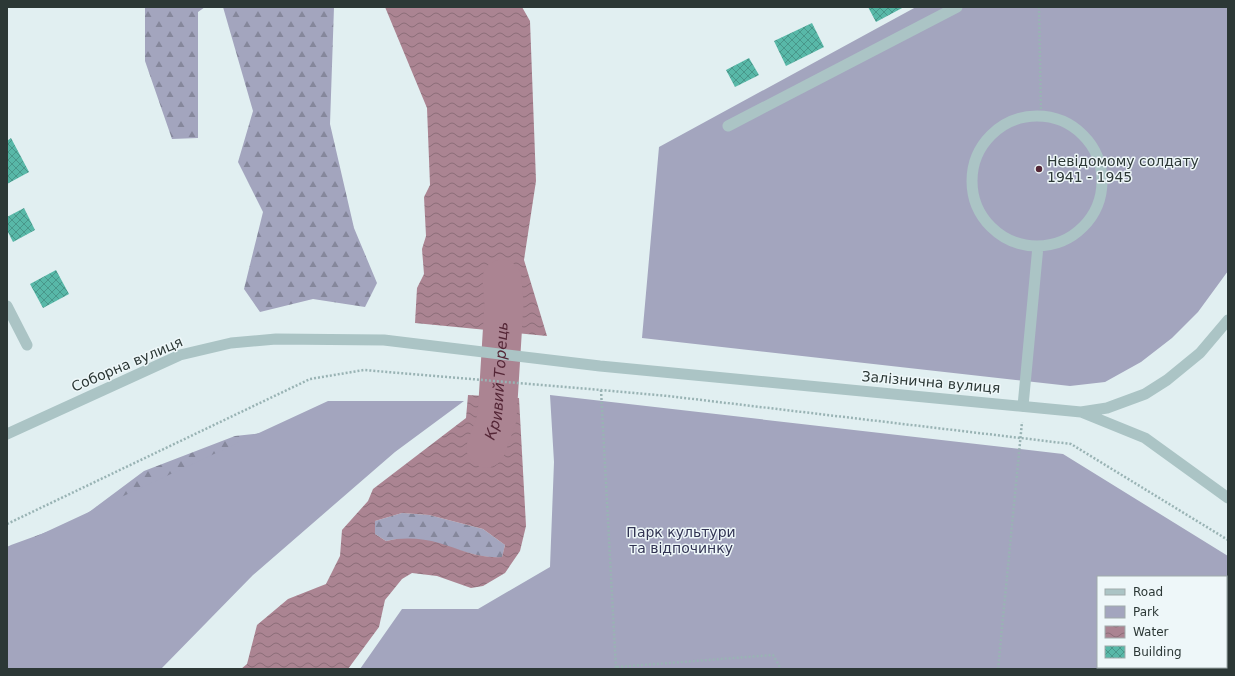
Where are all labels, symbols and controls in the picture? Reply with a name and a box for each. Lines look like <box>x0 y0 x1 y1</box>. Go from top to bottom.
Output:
place label: Невідомому солдату 1941 - 1945 <box>1047 153 1199 185</box>
marker: Невідомому солдату 1941 - 1945 <box>1034 164 1044 174</box>
water label: Кривий Торець <box>481 321 512 442</box>
street label: Соборна вулиця <box>69 333 185 395</box>
street label: Залізнична вулиця <box>861 368 1001 396</box>
park label: Парк культури та відпочинку <box>626 524 736 556</box>
legend <box>1097 576 1227 668</box>
text: Road <box>1133 585 1163 599</box>
text: Park <box>1133 605 1159 619</box>
text: Water <box>1133 625 1169 639</box>
text: Building <box>1133 645 1182 659</box>

